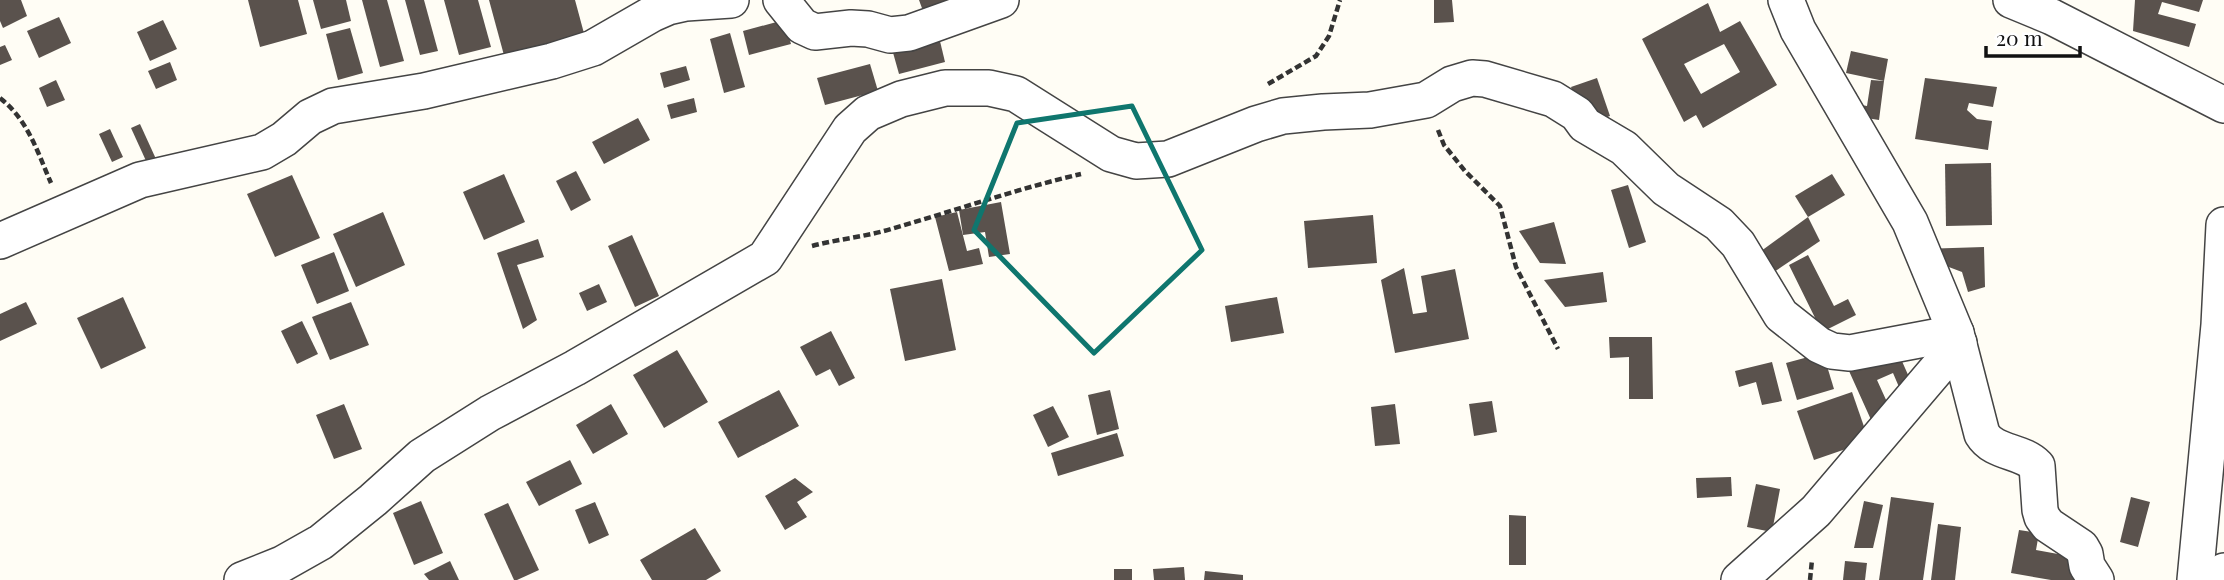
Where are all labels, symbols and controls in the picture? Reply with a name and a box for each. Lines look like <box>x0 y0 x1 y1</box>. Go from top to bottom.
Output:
scale bar <box>1986 14 2080 58</box>
text: 20 m <box>1996 23 2043 51</box>

